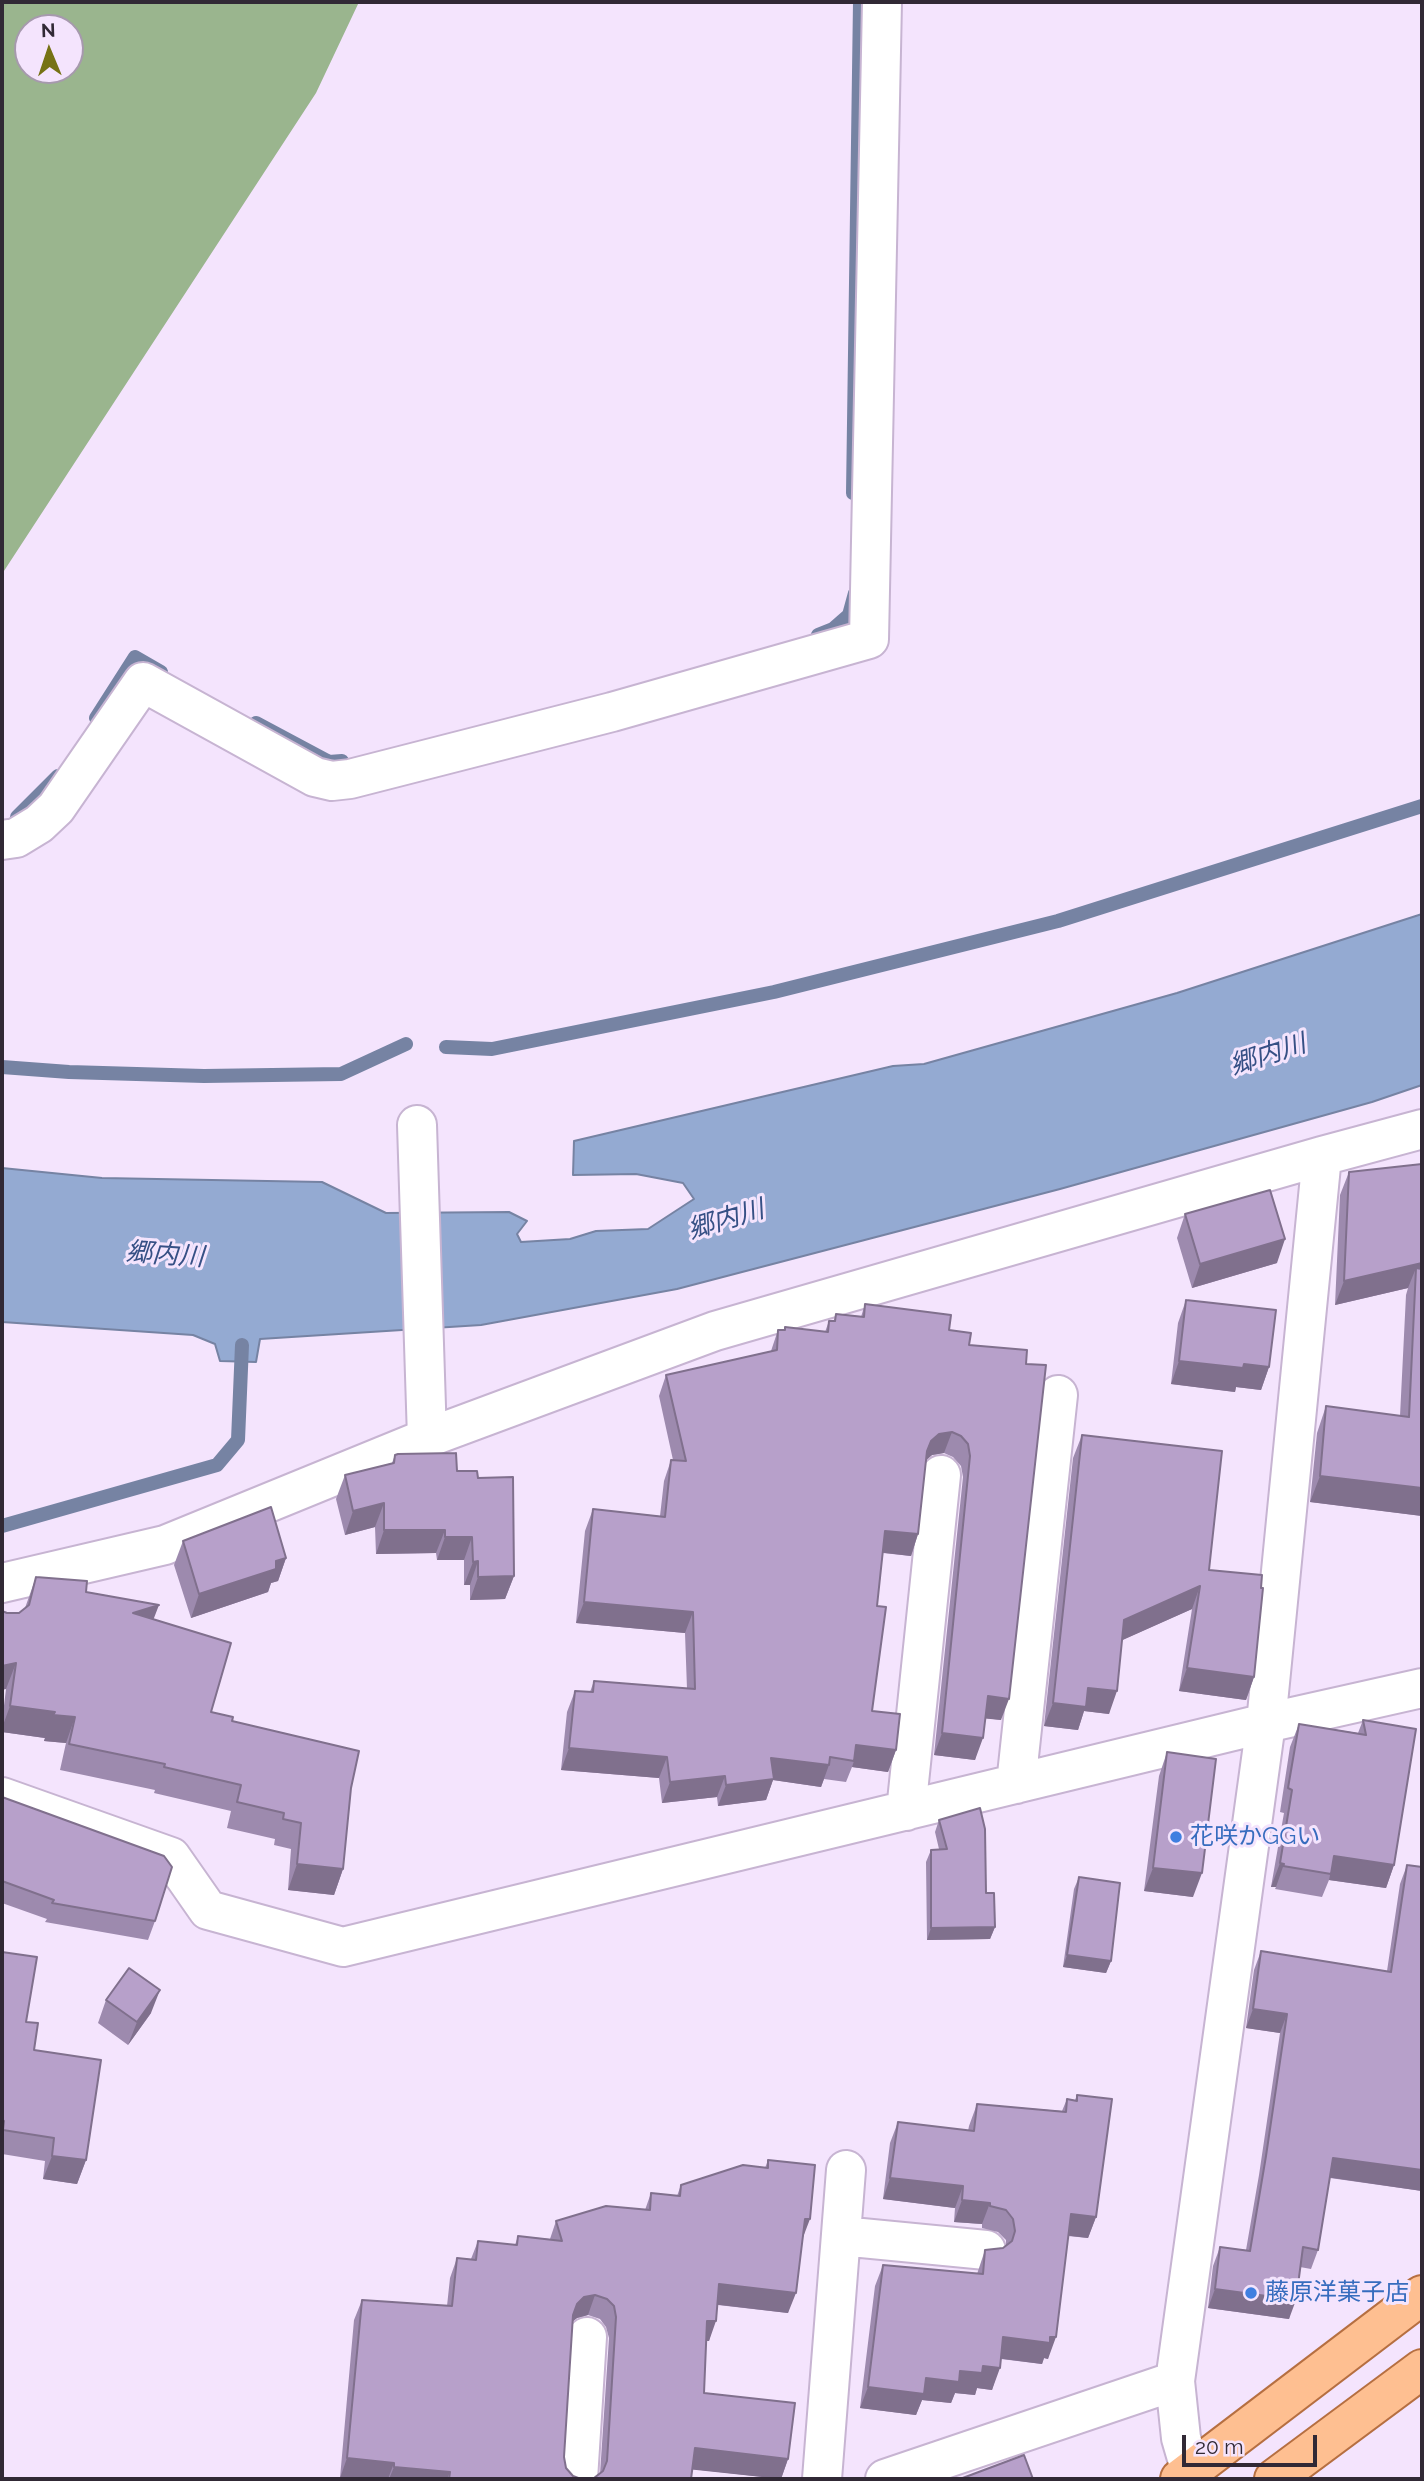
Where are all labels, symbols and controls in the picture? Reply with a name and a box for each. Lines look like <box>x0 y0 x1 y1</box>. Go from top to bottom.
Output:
north arrow <box>14 14 84 84</box>
text: N <box>41 19 56 41</box>
water label: 郷内川 <box>1226 1028 1310 1082</box>
water label: 郷内川 <box>684 1194 768 1246</box>
water label: 郷内川 <box>125 1237 205 1273</box>
place label: 花咲かGGい <box>1190 1823 1320 1851</box>
marker: 花咲かGGい <box>1168 1829 1184 1845</box>
place label: 藤原洋菓子店 <box>1265 2279 1409 2307</box>
marker: 藤原洋菓子店 <box>1243 2285 1259 2301</box>
scale bar <box>1186 2422 1321 2466</box>
text: 20 m <box>1195 2434 1243 2459</box>

